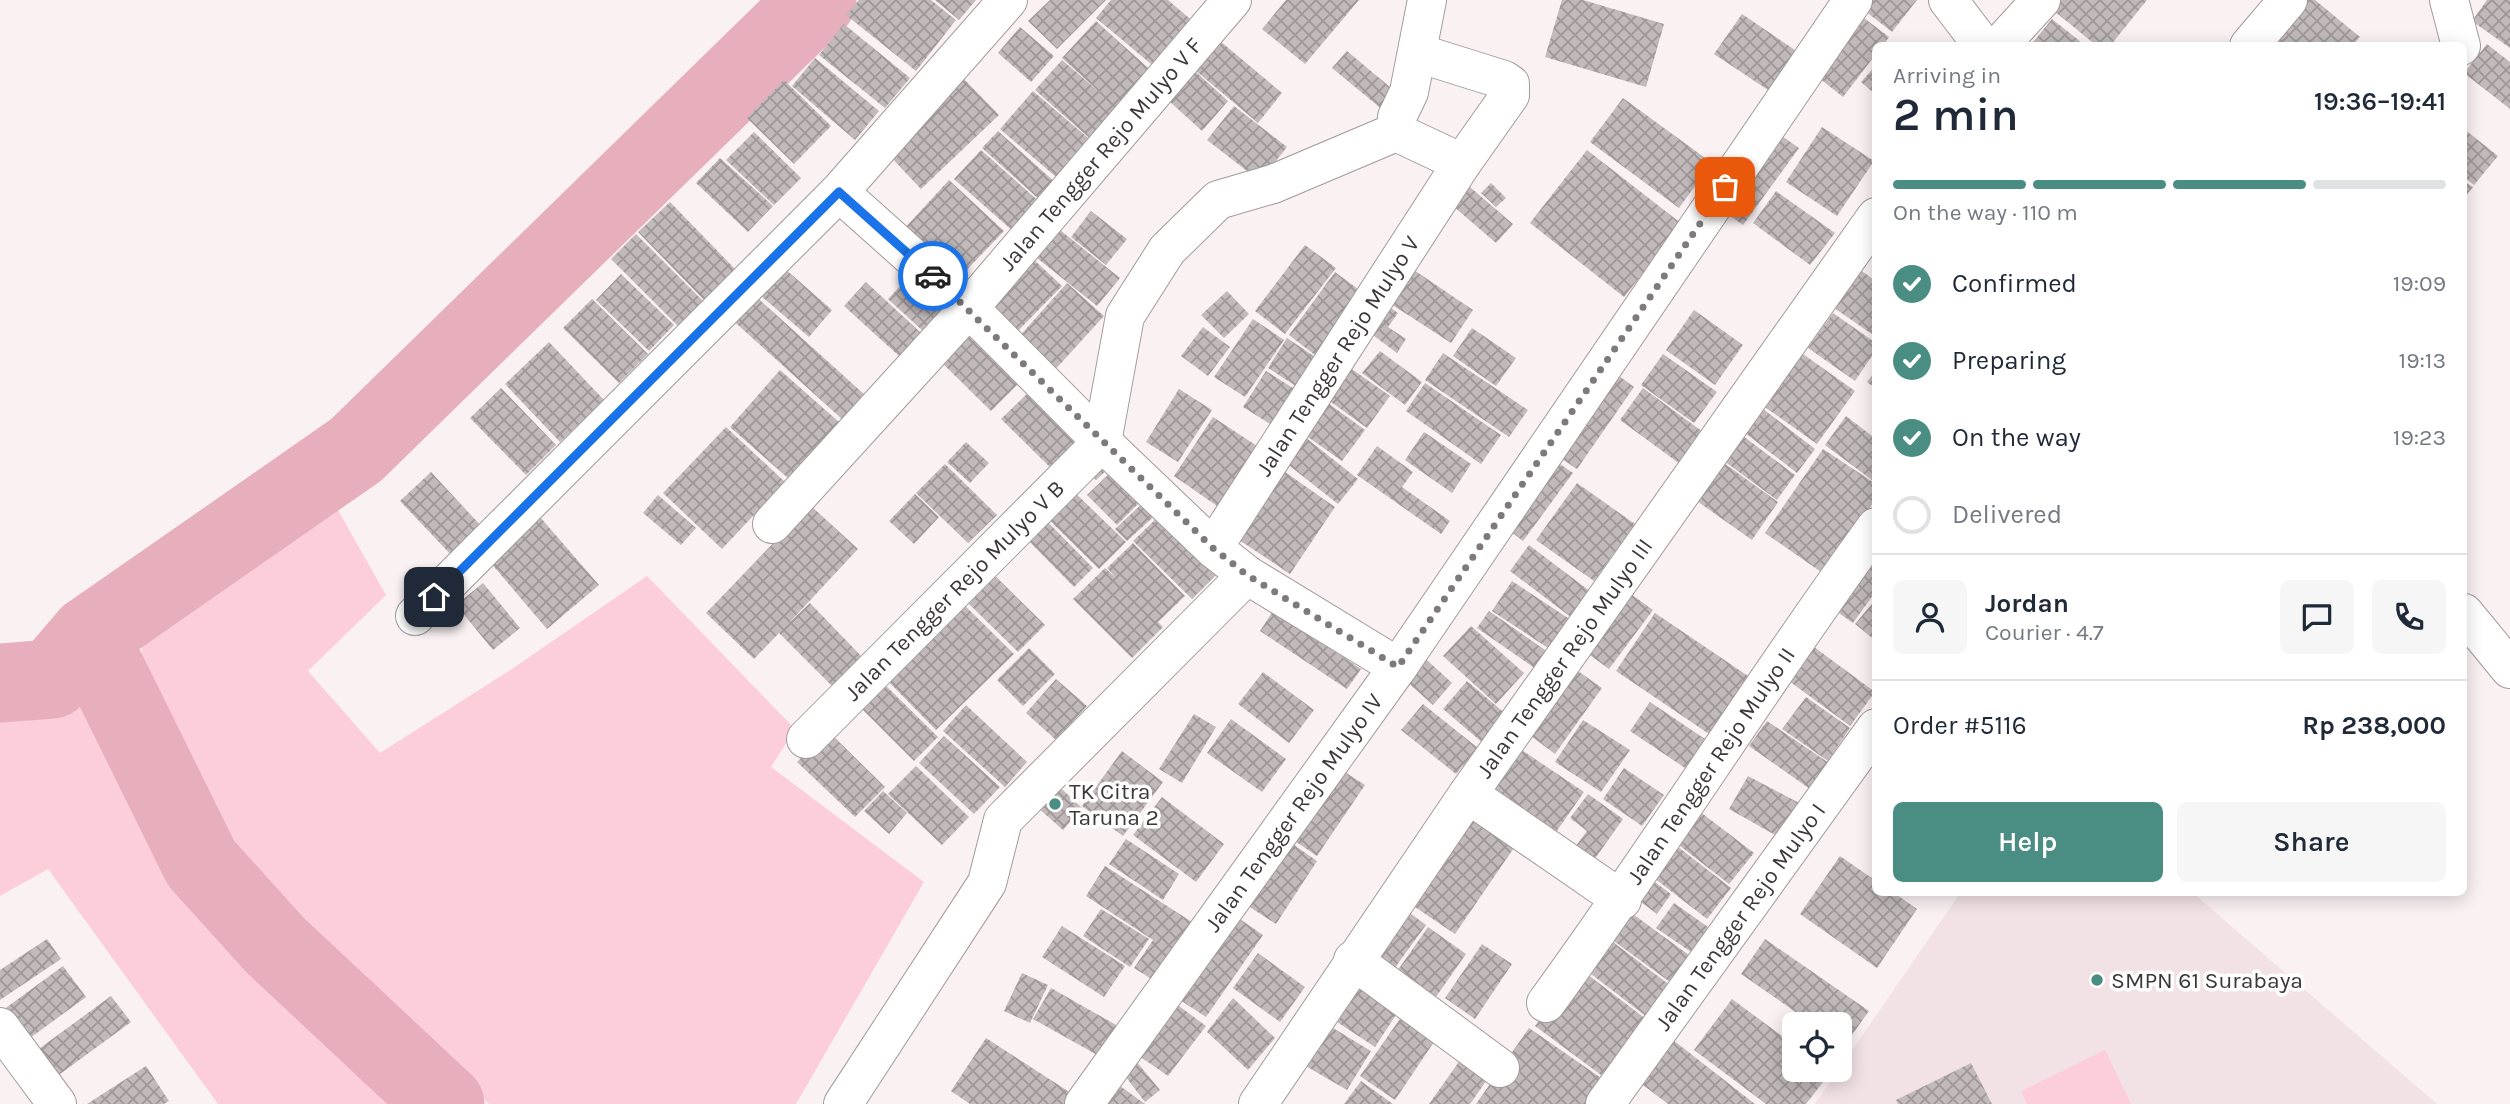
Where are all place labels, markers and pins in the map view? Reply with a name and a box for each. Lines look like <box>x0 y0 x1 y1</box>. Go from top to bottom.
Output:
pin <box>1695 157 1755 217</box>
pin <box>404 567 464 627</box>
place label: TK Citra Taruna 2 <box>1069 778 1159 831</box>
marker: TK Citra Taruna 2 <box>1047 796 1063 812</box>
place label: SMPN 61 Surabaya <box>2111 967 2303 994</box>
marker: SMPN 61 Surabaya <box>2089 972 2105 988</box>

